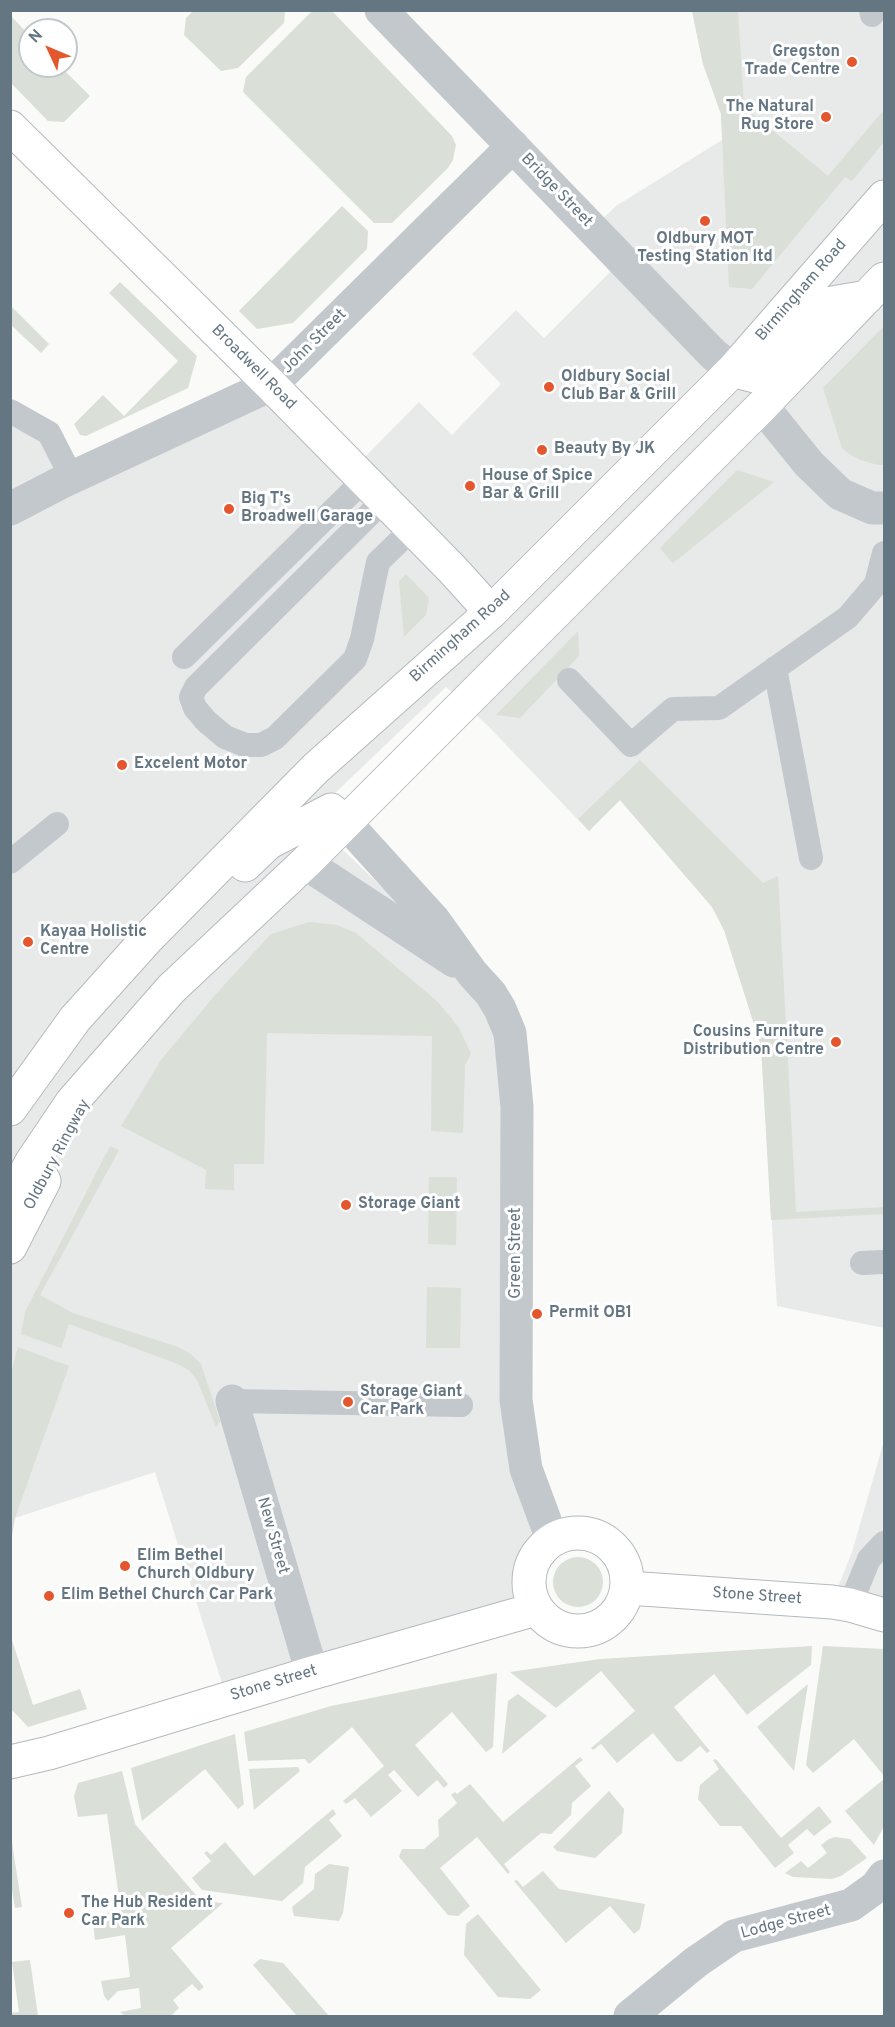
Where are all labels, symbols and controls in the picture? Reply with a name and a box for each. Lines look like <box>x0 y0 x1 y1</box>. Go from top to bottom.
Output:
north arrow <box>18 18 78 78</box>
text: N <box>25 26 48 48</box>
place label: Gregston Trade Centre <box>745 43 840 81</box>
marker: Gregston Trade Centre <box>845 55 859 69</box>
place label: The Natural Rug Store <box>726 98 814 136</box>
marker: The Natural Rug Store <box>819 110 833 124</box>
street label: Bridge Street <box>516 150 596 232</box>
marker: Oldbury MOT Testing Station ltd <box>698 214 712 228</box>
place label: Oldbury MOT Testing Station ltd <box>637 230 773 268</box>
street label: Birmingham Road <box>753 236 851 346</box>
street label: John Street <box>279 306 351 378</box>
street label: Broadwell Road <box>207 322 299 414</box>
place label: Oldbury Social Club Bar & Grill <box>561 368 676 406</box>
marker: Oldbury Social Club Bar & Grill <box>542 380 556 394</box>
place label: Beauty By JK <box>554 440 655 460</box>
marker: Beauty By JK <box>535 443 549 457</box>
place label: House of Spice Bar & Grill <box>482 467 593 505</box>
marker: House of Spice Bar & Grill <box>463 479 477 493</box>
place label: Big T's Broadwell Garage <box>241 490 373 528</box>
marker: Big T's Broadwell Garage <box>222 502 236 516</box>
street label: Birmingham Road <box>407 587 515 687</box>
place label: Excelent Motor <box>134 755 247 775</box>
marker: Excelent Motor <box>115 758 129 772</box>
place label: Kayaa Holistic Centre <box>40 923 147 961</box>
marker: Kayaa Holistic Centre <box>21 935 35 949</box>
place label: Cousins Furniture Distribution Centre <box>683 1023 824 1061</box>
marker: Cousins Furniture Distribution Centre <box>829 1035 843 1049</box>
street label: Oldbury Ringway <box>21 1096 95 1214</box>
place label: Storage Giant <box>358 1195 460 1215</box>
marker: Storage Giant <box>339 1198 353 1212</box>
street label: Green Street <box>507 1207 527 1299</box>
place label: Permit OB1 <box>549 1304 632 1324</box>
marker: Permit OB1 <box>530 1307 544 1321</box>
place label: Storage Giant Car Park <box>360 1383 462 1421</box>
marker: Storage Giant Car Park <box>341 1395 355 1409</box>
street label: New Street <box>252 1495 292 1577</box>
place label: Elim Bethel Church Oldbury <box>137 1547 255 1585</box>
marker: Elim Bethel Church Oldbury <box>118 1559 132 1573</box>
street label: Stone Street <box>712 1584 802 1610</box>
place label: Elim Bethel Church Car Park <box>61 1586 273 1606</box>
marker: Elim Bethel Church Car Park <box>42 1589 56 1603</box>
street label: Stone Street <box>228 1662 320 1706</box>
place label: The Hub Resident Car Park <box>81 1894 213 1932</box>
street label: Lodge Street <box>739 1902 833 1944</box>
marker: The Hub Resident Car Park <box>62 1906 76 1920</box>

